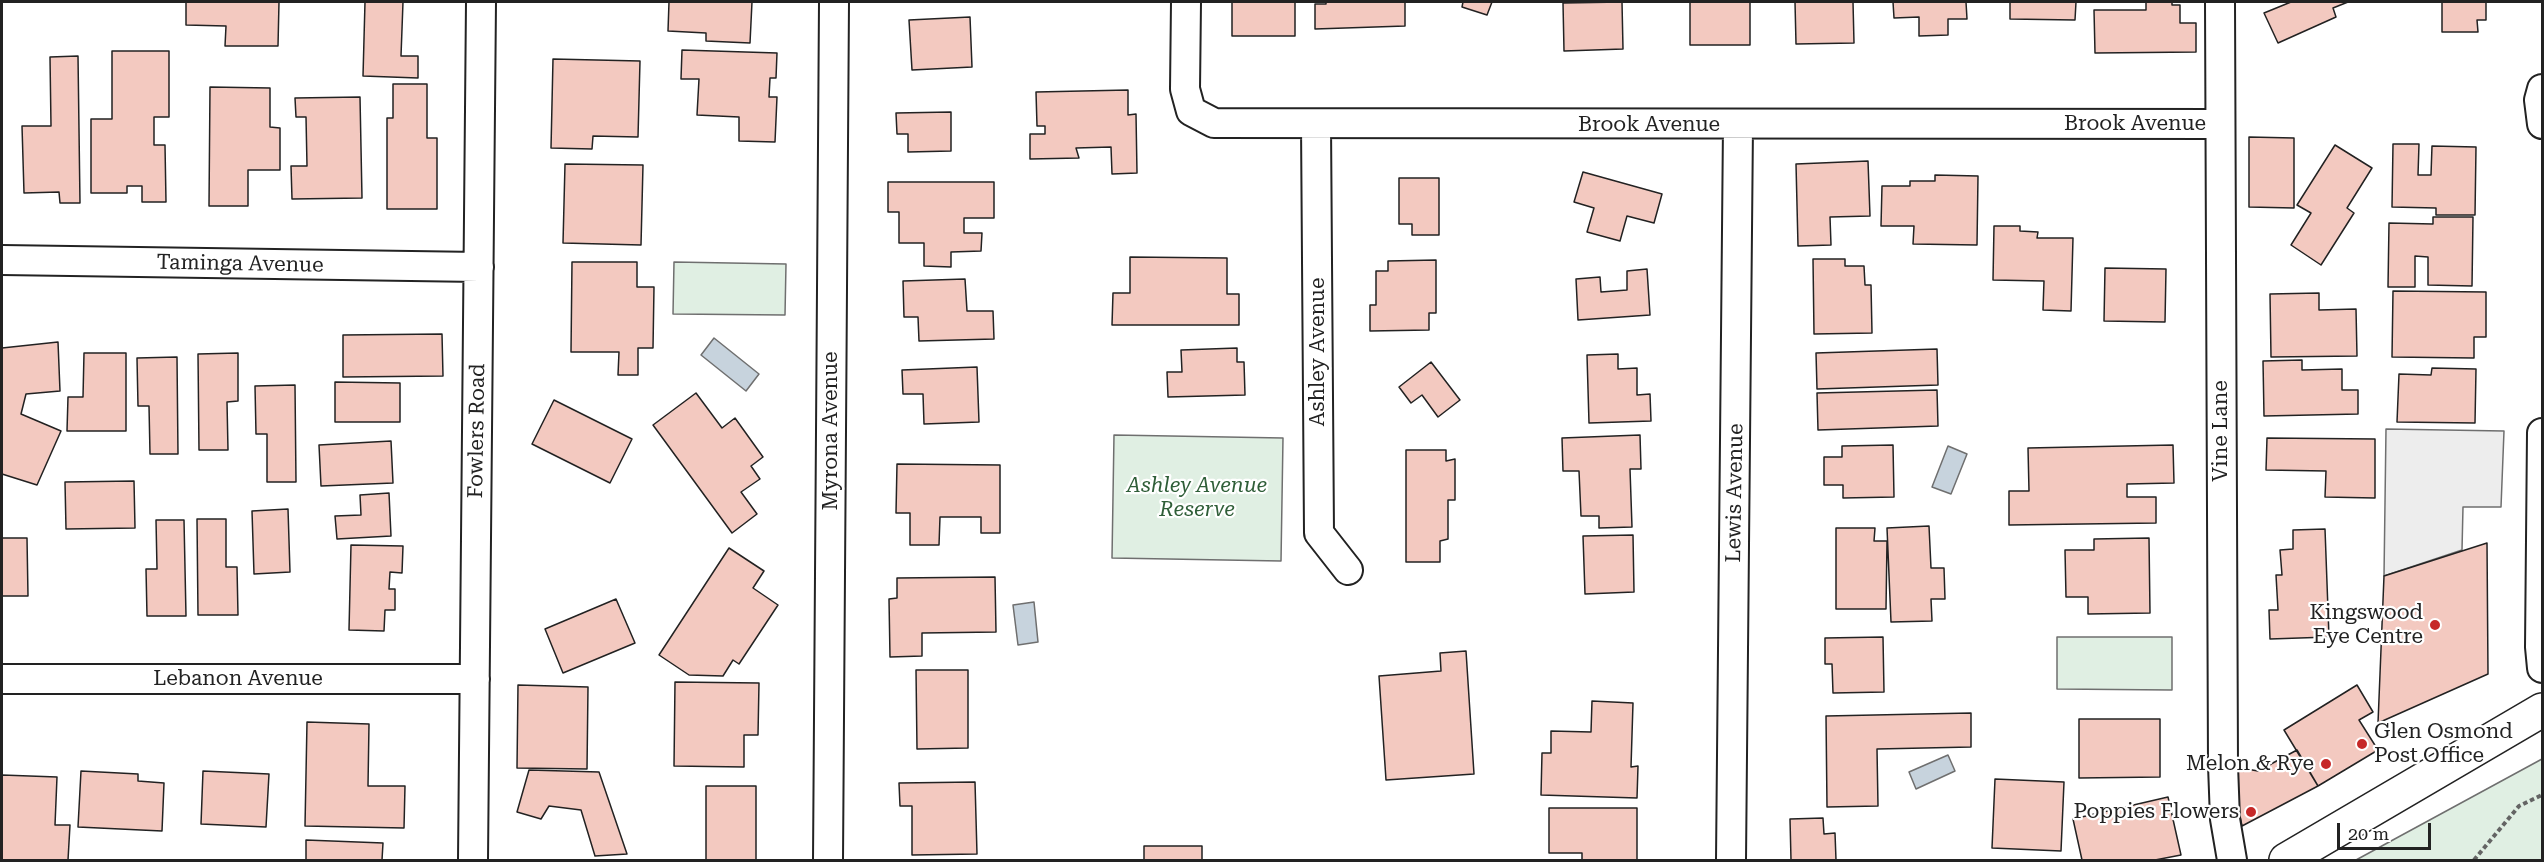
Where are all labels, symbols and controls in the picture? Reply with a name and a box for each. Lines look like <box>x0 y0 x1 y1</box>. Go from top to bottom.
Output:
street label: Brook Avenue <box>2064 111 2206 137</box>
street label: Brook Avenue <box>1578 112 1720 138</box>
street label: Taminga Avenue <box>156 250 324 278</box>
street label: Ashley Avenue <box>1305 278 1331 426</box>
street label: Myrona Avenue <box>818 351 844 511</box>
street label: Fowlers Road <box>463 363 491 499</box>
street label: Vine Lane <box>2208 380 2234 482</box>
street label: Lewis Avenue <box>1721 423 1749 563</box>
park label: Ashley Avenue Reserve <box>1127 473 1267 523</box>
place label: Kingswood Eye Centre <box>2310 600 2423 650</box>
marker: Kingswood Eye Centre <box>2428 618 2442 632</box>
street label: Lebanon Avenue <box>153 666 323 692</box>
place label: Glen Osmond Post Office <box>2374 719 2513 769</box>
marker: Glen Osmond Post Office <box>2355 737 2369 751</box>
place label: Melon & Rye <box>2186 751 2314 777</box>
marker: Melon & Rye <box>2319 757 2333 771</box>
place label: Poppies Flowers <box>2073 799 2239 825</box>
marker: Poppies Flowers <box>2244 805 2258 819</box>
scale bar <box>2340 811 2434 849</box>
text: 20 m <box>2348 823 2389 844</box>

